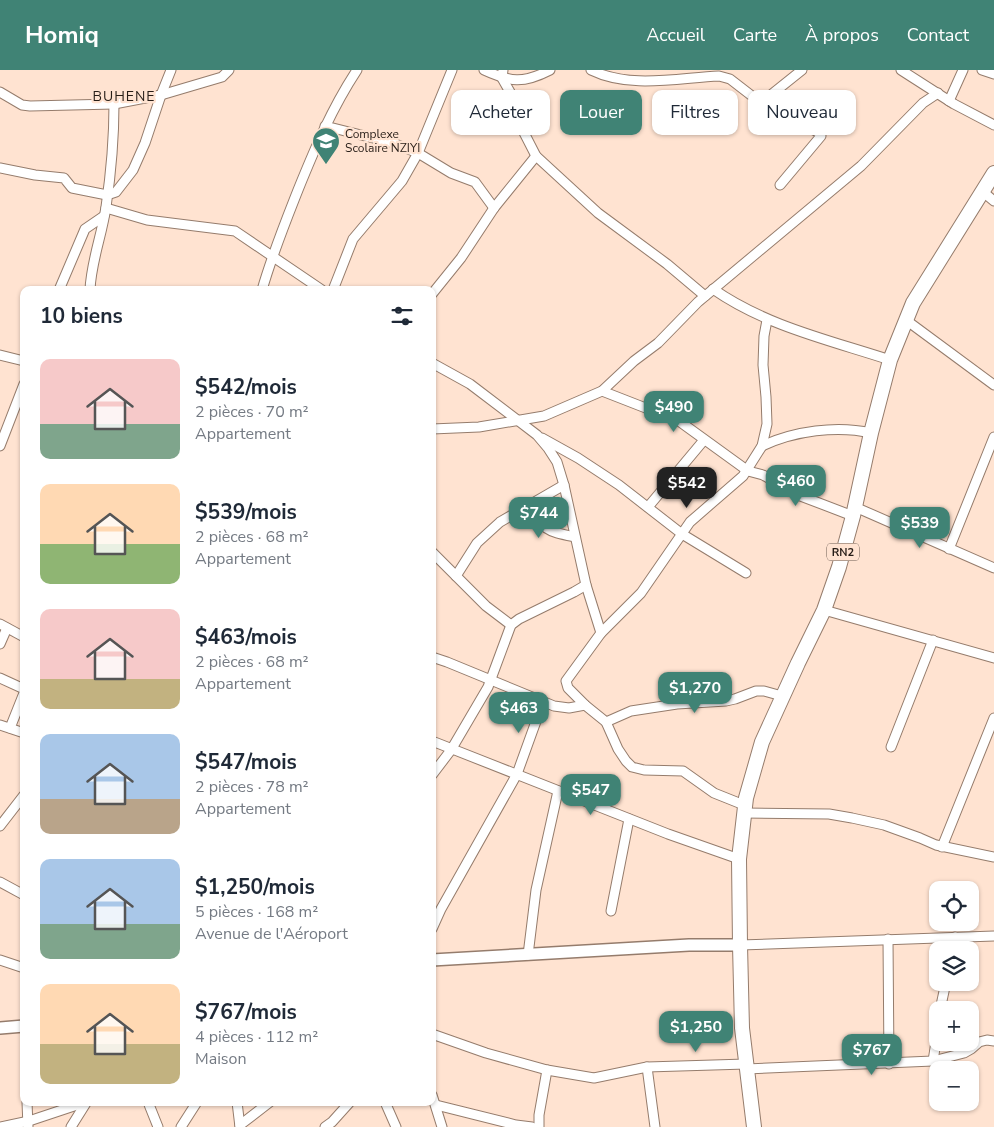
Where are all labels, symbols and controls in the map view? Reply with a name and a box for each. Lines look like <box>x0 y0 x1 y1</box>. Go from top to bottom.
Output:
text: Homiq <box>25 19 99 51</box>
text: Accueil <box>646 23 705 47</box>
text: Carte <box>733 23 777 47</box>
text: À propos <box>805 23 879 47</box>
text: Contact <box>907 23 969 47</box>
district label: BUHENE <box>93 87 156 106</box>
chip: Acheter <box>451 90 550 135</box>
chip: Louer <box>560 90 642 135</box>
chip: Filtres <box>652 90 738 135</box>
chip: Nouveau <box>748 90 856 135</box>
school or university icon: Complexe Scolaire NZIYI <box>311 126 341 165</box>
place label: Complexe Scolaire NZIYI <box>345 126 420 156</box>
text: 10 biens <box>40 302 123 330</box>
icon: filters <box>388 302 416 330</box>
text: $542/mois <box>195 373 297 401</box>
icon: home <box>80 379 140 439</box>
pin: $490 <box>644 390 704 433</box>
text: $490 <box>655 396 693 418</box>
text: 2 pièces · 70 m² <box>195 401 309 423</box>
text: Appartement <box>195 423 291 445</box>
pin: $460 <box>766 464 826 507</box>
pin: $542 <box>657 466 717 509</box>
text: $460 <box>777 470 815 492</box>
text: $542 <box>668 472 706 494</box>
pin: $744 <box>509 496 569 539</box>
text: $539/mois <box>195 498 297 526</box>
text: $744 <box>520 502 558 524</box>
icon: home <box>80 504 140 564</box>
pin: $539 <box>890 506 950 549</box>
text: $539 <box>901 512 939 534</box>
text: 2 pièces · 68 m² <box>195 526 309 548</box>
road number: RN2 <box>827 544 859 561</box>
text: Appartement <box>195 548 291 570</box>
text: $463/mois <box>195 623 297 651</box>
icon: home <box>80 629 140 689</box>
text: 2 pièces · 68 m² <box>195 651 309 673</box>
pin: $1,270 <box>654 672 736 714</box>
text: Appartement <box>195 673 291 695</box>
text: $1,270 <box>669 677 721 699</box>
pin: $463 <box>489 692 549 734</box>
text: $463 <box>500 697 538 719</box>
text: $547/mois <box>195 748 297 776</box>
icon: home <box>80 754 140 814</box>
pin: $547 <box>561 774 621 816</box>
text: 2 pièces · 78 m² <box>195 776 309 798</box>
text: $547 <box>572 779 610 801</box>
text: Appartement <box>195 798 291 820</box>
text: $1,250/mois <box>195 873 315 901</box>
icon: home <box>80 879 140 939</box>
map controls <box>929 881 979 1111</box>
button: locate <box>929 881 979 931</box>
text: 5 pièces · 168 m² <box>195 901 318 923</box>
text: Avenue de l'Aéroport <box>195 923 348 945</box>
button: layers <box>929 941 979 991</box>
text: $767/mois <box>195 998 297 1026</box>
button: + <box>929 1001 979 1051</box>
icon: home <box>80 1004 140 1064</box>
pin: $1,250 <box>655 1010 737 1053</box>
text: $1,250 <box>670 1016 722 1038</box>
text: 4 pièces · 112 m² <box>195 1026 318 1048</box>
pin: $767 <box>842 1034 902 1076</box>
text: $767 <box>853 1039 891 1061</box>
text: Maison <box>195 1048 247 1070</box>
button: − <box>929 1061 979 1111</box>

